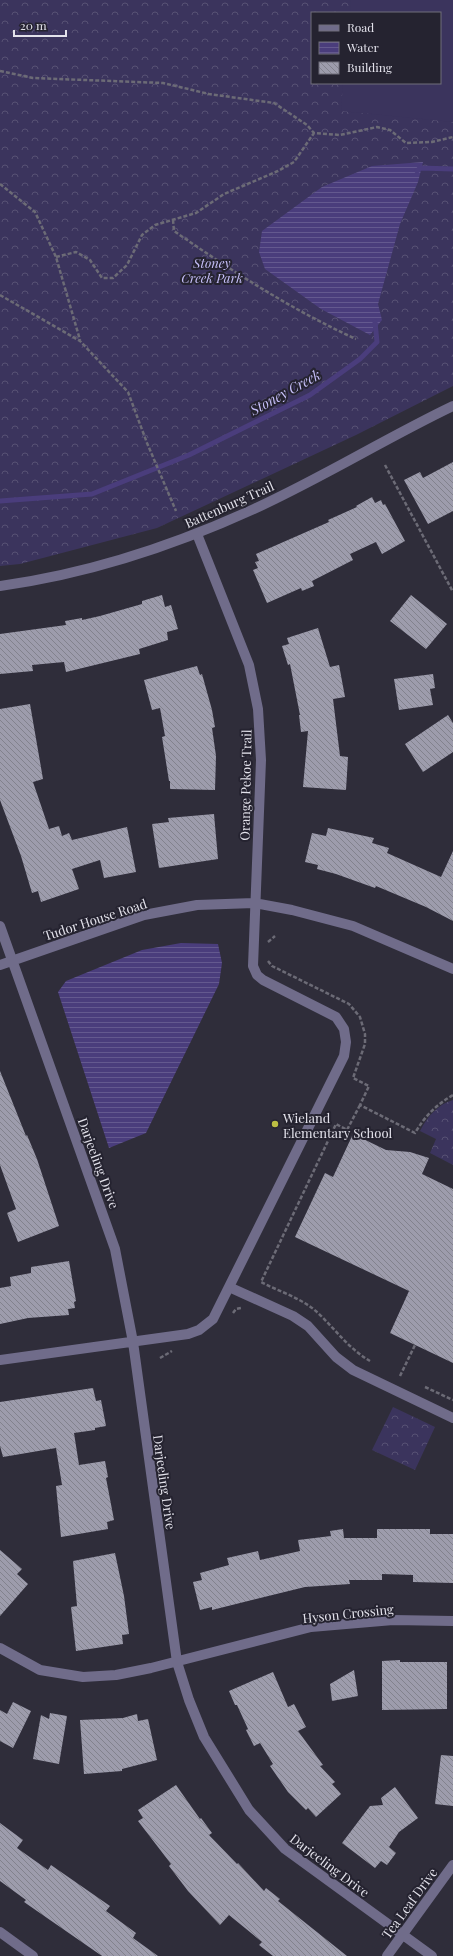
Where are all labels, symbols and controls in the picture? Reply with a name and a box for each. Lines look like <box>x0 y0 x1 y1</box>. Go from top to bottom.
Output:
scale bar <box>14 12 66 38</box>
legend <box>311 12 441 84</box>
text: 20 m <box>20 17 47 33</box>
text: Road <box>347 19 374 35</box>
text: Water <box>346 39 380 55</box>
text: Building <box>347 59 393 75</box>
park label: Stoney Creek Park <box>181 254 243 286</box>
water label: Stoney Creek <box>245 365 324 420</box>
street label: Battenburg Trail <box>182 477 277 531</box>
street label: Orange Pekoe Trail <box>236 729 254 841</box>
street label: Tudor House Road <box>41 894 149 944</box>
place label: Wieland Elementary School <box>282 1109 392 1141</box>
street label: Darjeeling Drive <box>75 1115 123 1211</box>
marker: Wieland Elementary School <box>270 1119 280 1129</box>
street label: Darjeeling Drive <box>150 1434 180 1531</box>
street label: Hyson Crossing <box>302 1600 395 1626</box>
street label: Darjeeling Drive <box>287 1830 374 1901</box>
street label: Tea Leaf Drive <box>378 1864 441 1942</box>

